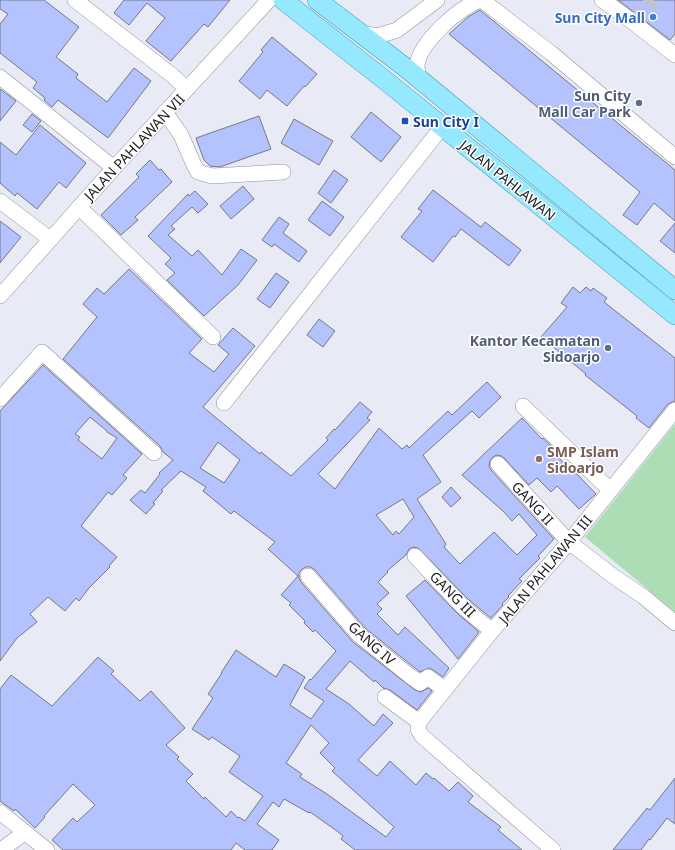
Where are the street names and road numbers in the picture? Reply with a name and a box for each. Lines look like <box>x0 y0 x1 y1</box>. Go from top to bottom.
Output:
street label: JALAN PAHLAWAN VII <box>78 89 189 206</box>
street label: JALAN PAHLAWAN <box>455 134 560 225</box>
street label: GANG II <box>508 477 558 529</box>
street label: JALAN PAHLAWAN III <box>493 511 596 629</box>
street label: GANG III <box>426 567 480 621</box>
street label: GANG IV <box>345 617 400 669</box>

